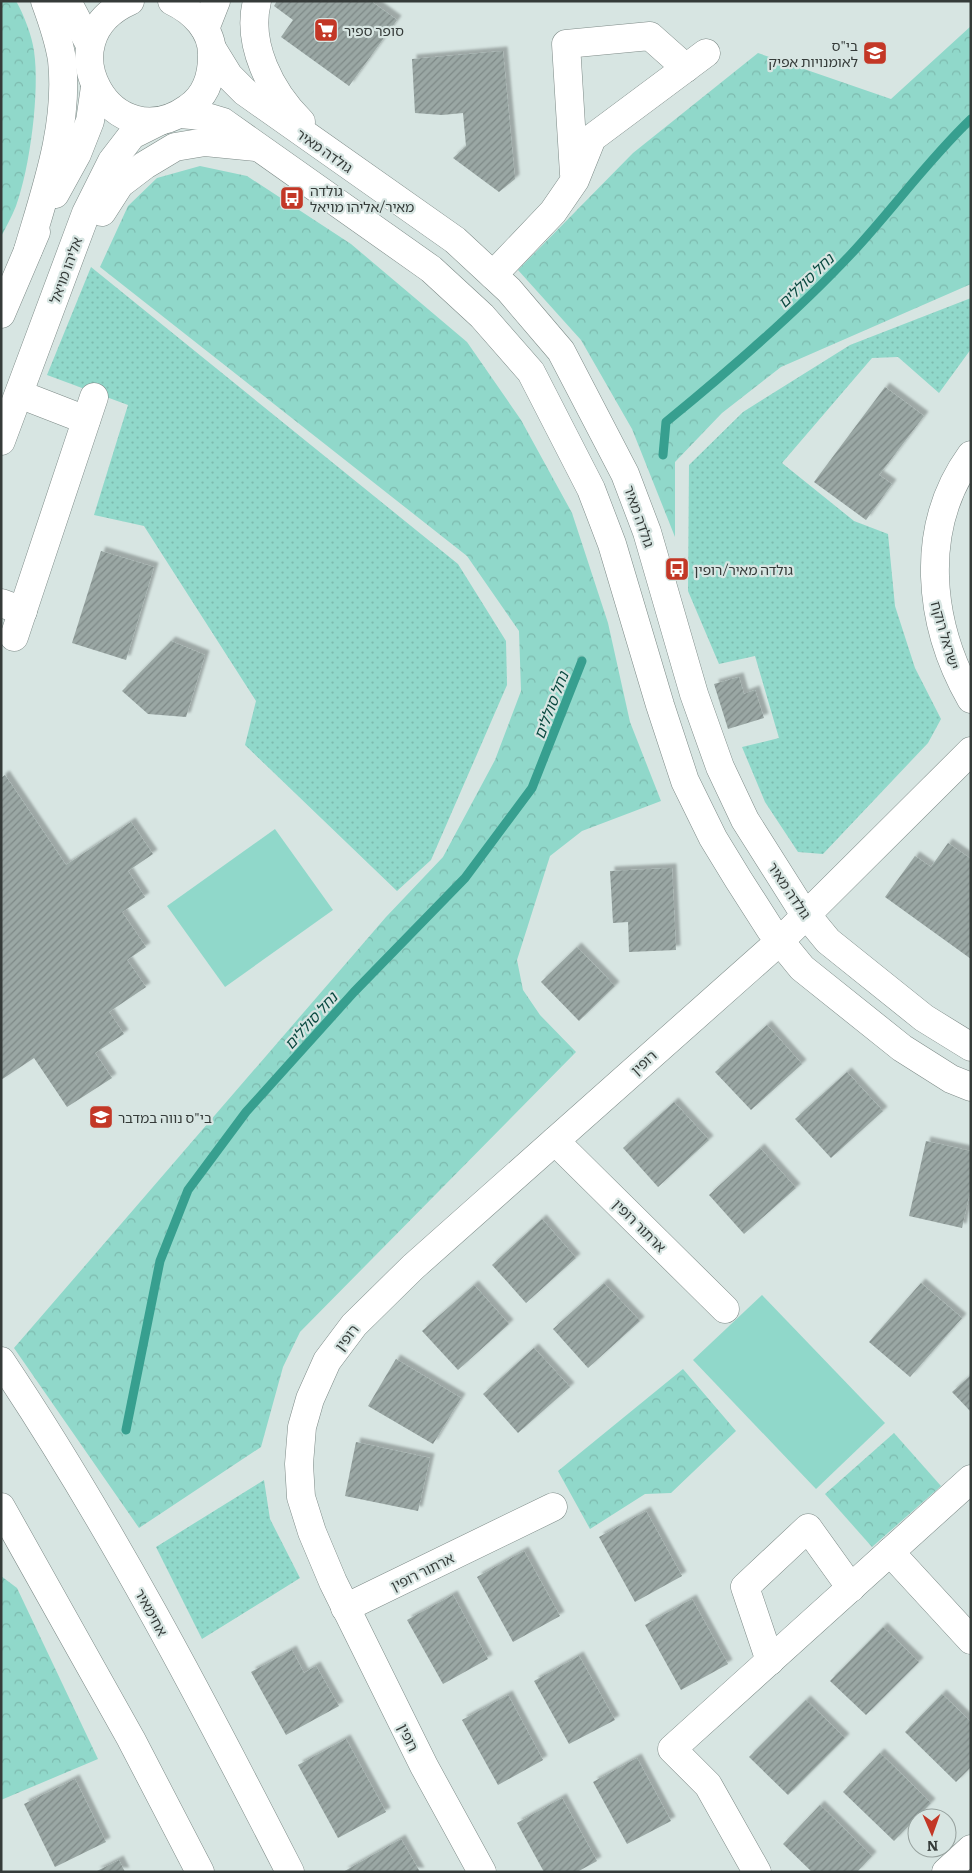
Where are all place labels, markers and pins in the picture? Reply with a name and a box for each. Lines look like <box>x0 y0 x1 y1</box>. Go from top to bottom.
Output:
supermarket icon: סופר ספיר <box>313 17 339 43</box>
place label: סופר ספיר <box>344 20 404 40</box>
place label: בי"ס לאומנויות אפיק <box>768 35 858 71</box>
school or university icon: בי"ס לאומנויות אפיק <box>862 40 888 66</box>
place label: גולדה מאיר/אליהו מויאל <box>310 180 414 216</box>
bus stop icon: גולדה מאיר/אליהו מויאל <box>279 185 305 211</box>
bus stop icon: גולדה מאיר/רופין <box>664 556 690 582</box>
place label: גולדה מאיר/רופין <box>694 559 793 579</box>
school or university icon: בי"ס נווה במדבר <box>88 1104 114 1130</box>
place label: בי"ס נווה במדבר <box>118 1107 212 1127</box>

